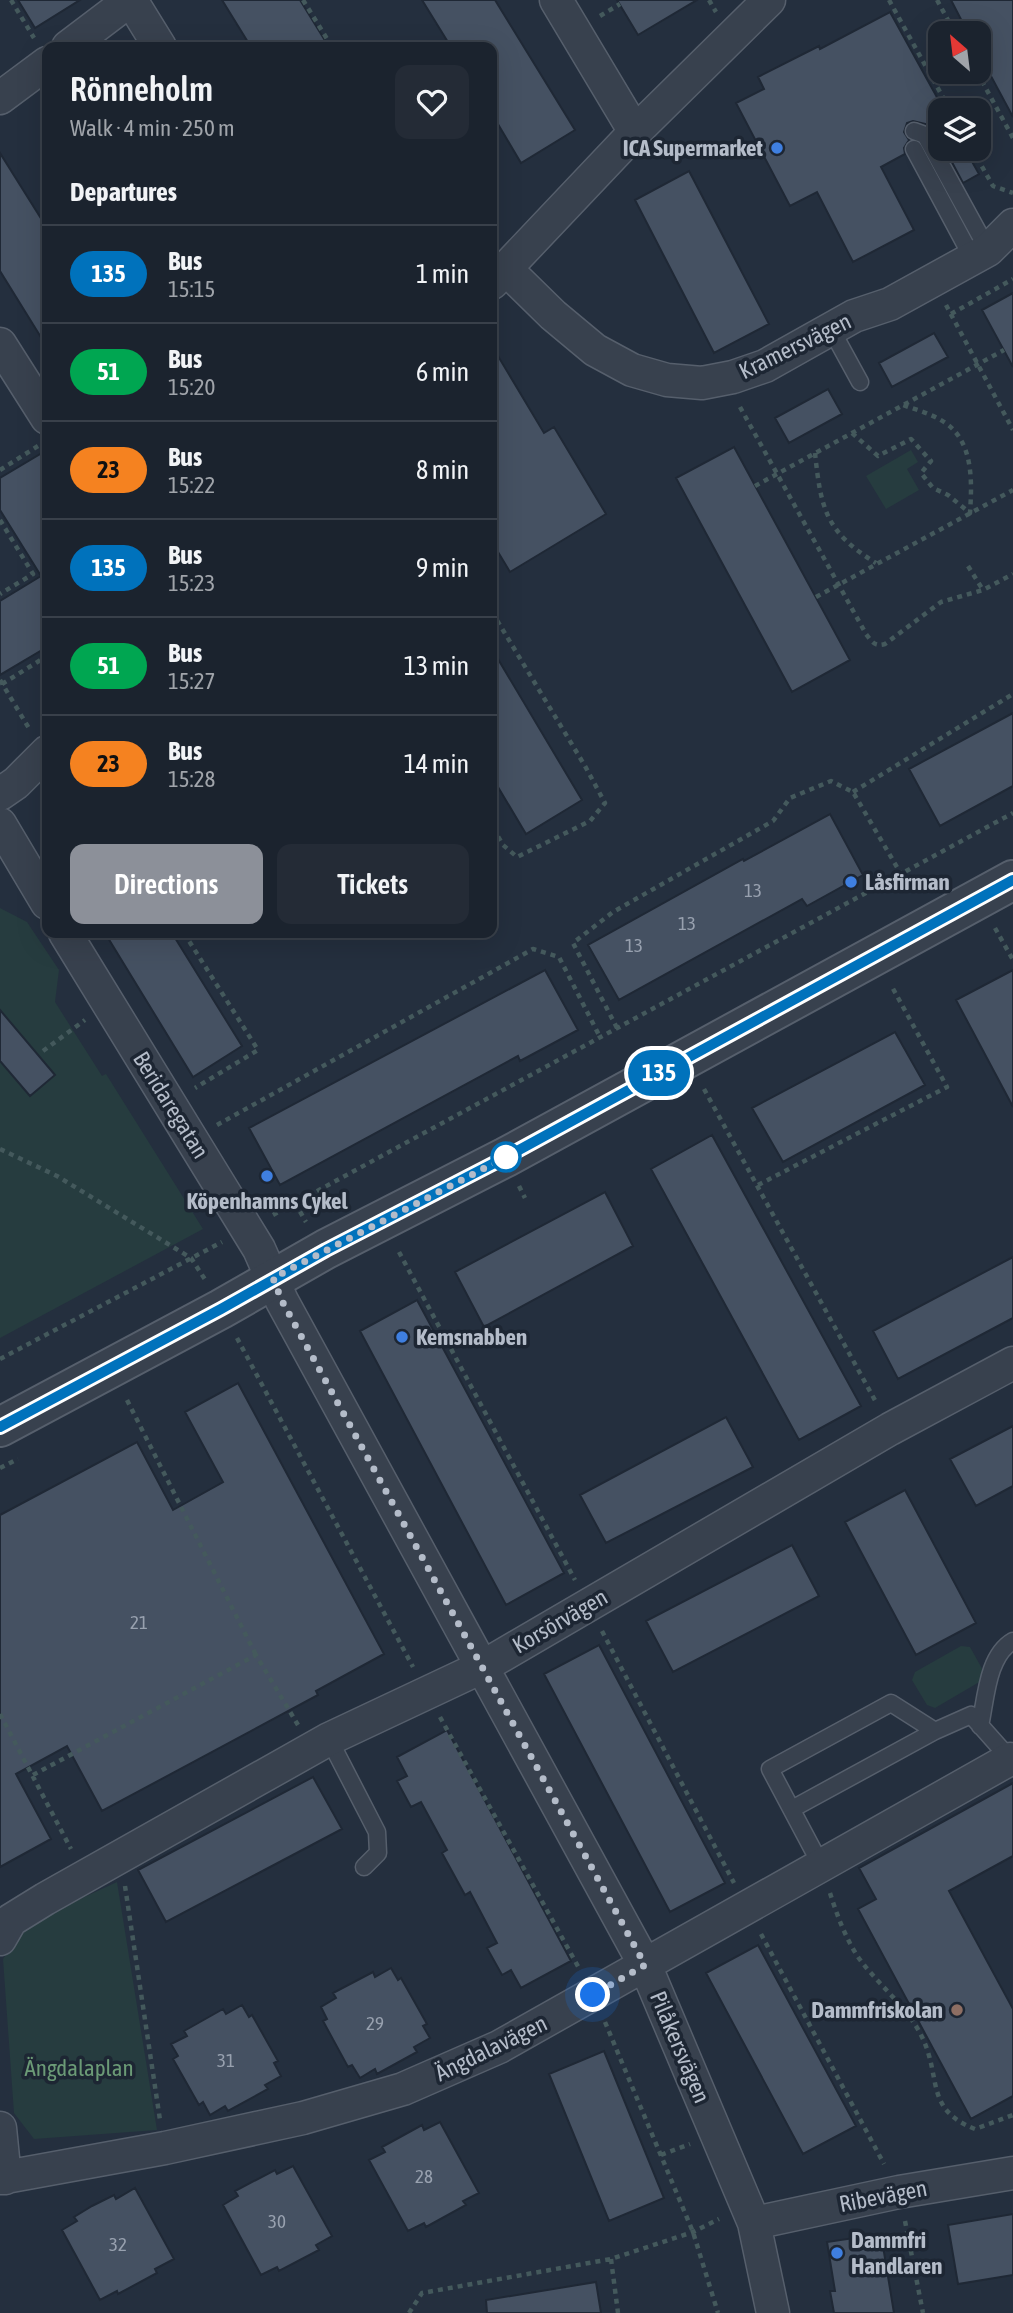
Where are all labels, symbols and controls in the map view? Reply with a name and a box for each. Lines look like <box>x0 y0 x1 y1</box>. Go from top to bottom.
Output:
north arrow <box>928 21 990 84</box>
map controls <box>928 21 991 161</box>
button: heart <box>395 65 469 139</box>
text: Rönneholm <box>70 70 213 108</box>
button: layers <box>928 98 991 161</box>
text: Walk · 4 min · 250 m <box>70 115 234 141</box>
place label: ICA Supermarket <box>623 135 763 161</box>
marker: ICA Supermarket <box>769 140 785 156</box>
text: Departures <box>70 177 177 207</box>
text: Bus <box>168 246 202 276</box>
text: 1 min <box>416 259 469 289</box>
text: 135 <box>92 260 125 287</box>
text: 15:15 <box>168 276 215 302</box>
street label: Kramersvägen <box>735 308 855 384</box>
text: Bus <box>168 344 202 374</box>
text: 6 min <box>416 357 469 387</box>
text: 51 <box>97 358 120 385</box>
text: 15:20 <box>168 374 215 400</box>
text: Bus <box>168 442 202 472</box>
text: 8 min <box>416 455 469 485</box>
text: 23 <box>97 456 120 483</box>
text: 15:22 <box>168 472 215 498</box>
text: Bus <box>168 540 202 570</box>
text: 9 min <box>416 553 469 583</box>
text: 135 <box>92 554 125 581</box>
text: 15:23 <box>168 570 215 596</box>
text: Bus <box>168 638 202 668</box>
text: 13 min <box>404 651 469 681</box>
text: 51 <box>97 652 120 679</box>
text: 15:27 <box>168 668 215 694</box>
text: Bus <box>168 736 202 766</box>
text: 14 min <box>404 749 469 779</box>
text: 23 <box>97 750 120 777</box>
text: 15:28 <box>168 766 215 792</box>
button: Directions <box>70 844 263 924</box>
button: Tickets <box>277 844 469 924</box>
place label: Låsfirman <box>865 869 950 895</box>
marker: Låsfirman <box>843 874 859 890</box>
house number: 13 <box>744 879 762 901</box>
house number: 13 <box>678 912 696 934</box>
house number: 13 <box>625 934 643 956</box>
street label: Beridaregatan <box>128 1047 214 1163</box>
line badge: 135 <box>619 1050 699 1096</box>
text: 135 <box>642 1059 676 1086</box>
unlabelled marker <box>491 1142 521 1172</box>
marker: Köpenhamns Cykel <box>259 1168 275 1184</box>
place label: Köpenhamns Cykel <box>187 1188 348 1214</box>
place label: Kemsnabben <box>416 1324 527 1350</box>
marker: Kemsnabben <box>394 1329 410 1345</box>
street label: Korsörvägen <box>508 1583 612 1659</box>
house number: 21 <box>130 1611 148 1633</box>
your location <box>575 1977 610 2012</box>
street label: Pilåkersvägen <box>645 1987 715 2107</box>
place label: Dammfriskolan <box>811 1997 943 2023</box>
marker: Dammfriskolan <box>949 2002 965 2018</box>
street label: Ängdalavägen <box>431 2010 551 2086</box>
house number: 29 <box>366 2012 384 2034</box>
house number: 31 <box>217 2049 235 2071</box>
park label: Ängdalaplan <box>24 2055 134 2081</box>
house number: 28 <box>415 2165 433 2187</box>
street label: Ribevägen <box>837 2175 929 2217</box>
house number: 30 <box>268 2210 286 2232</box>
place label: Dammfri Handlaren <box>851 2227 942 2279</box>
house number: 32 <box>109 2233 127 2255</box>
marker: Dammfri Handlaren <box>829 2245 845 2261</box>

